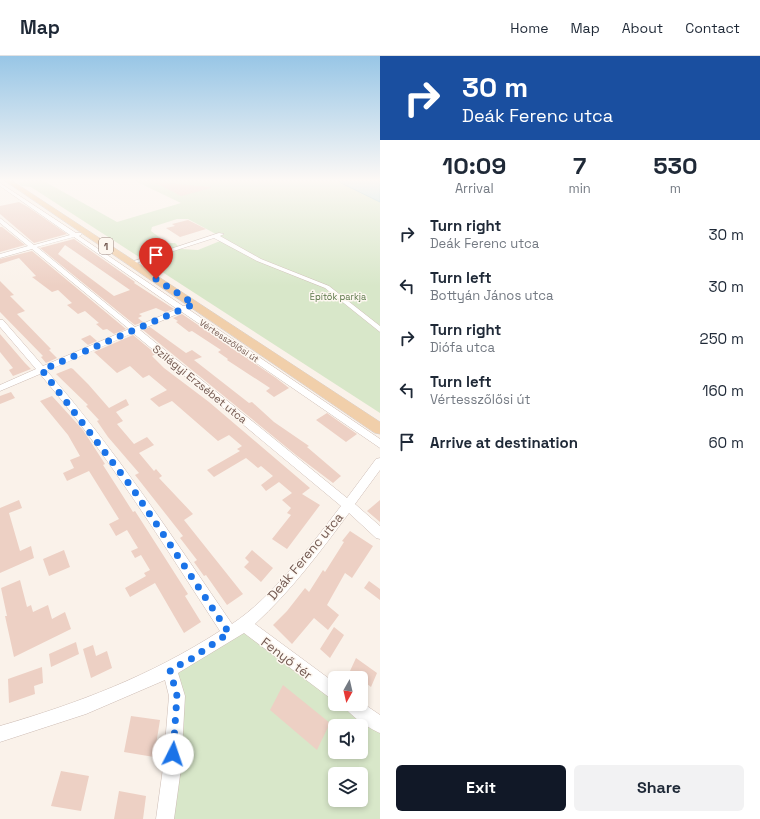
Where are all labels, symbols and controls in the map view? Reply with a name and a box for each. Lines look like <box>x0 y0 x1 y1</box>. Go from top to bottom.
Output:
text: Map <box>20 15 60 40</box>
text: Home <box>510 19 548 37</box>
text: Map <box>570 19 600 37</box>
text: About <box>622 19 663 37</box>
text: Contact <box>685 19 740 37</box>
text: 30 m <box>462 69 528 105</box>
icon: right <box>396 72 448 124</box>
text: Deák Ferenc utca <box>462 104 613 127</box>
text: 10:09 <box>442 150 506 181</box>
text: 7 <box>573 150 586 181</box>
text: 530 <box>653 150 698 181</box>
text: Arrival <box>455 180 494 197</box>
text: min <box>569 180 591 197</box>
text: m <box>670 180 681 197</box>
text: Turn right <box>430 216 501 235</box>
icon: right <box>396 223 418 245</box>
text: 30 m <box>709 225 744 244</box>
text: Deák Ferenc utca <box>430 235 539 252</box>
road number: 1 <box>99 238 113 254</box>
pin <box>139 238 173 279</box>
icon: arrive <box>145 244 167 266</box>
text: Turn left <box>430 268 492 287</box>
icon: left <box>396 275 418 297</box>
text: 30 m <box>709 277 744 296</box>
text: Bottyán János utca <box>430 287 554 304</box>
park label: Építők parkja <box>310 291 366 303</box>
street label: Vértesszőlősi út <box>197 317 261 365</box>
text: Turn right <box>430 320 501 339</box>
icon: right <box>396 327 418 349</box>
text: 250 m <box>700 329 744 348</box>
text: Diófa utca <box>430 339 495 356</box>
street label: Szilágyi Erzsébet utca <box>150 342 251 427</box>
text: Turn left <box>430 372 492 391</box>
icon: left <box>396 379 418 401</box>
text: 160 m <box>702 381 744 400</box>
text: Vértesszőlősi út <box>430 391 530 408</box>
icon: arrive <box>396 431 418 453</box>
text: Arrive at destination <box>430 433 578 452</box>
text: 60 m <box>708 433 744 452</box>
street label: Deák Ferenc utca <box>264 509 347 604</box>
street label: Fenyő tér <box>258 634 316 683</box>
north arrow <box>328 671 368 711</box>
map controls <box>328 671 368 807</box>
button: sound <box>328 719 368 759</box>
position arrow <box>152 733 194 775</box>
button: Exit <box>396 765 566 811</box>
button: Share <box>574 765 744 811</box>
button: layers <box>328 767 368 807</box>

